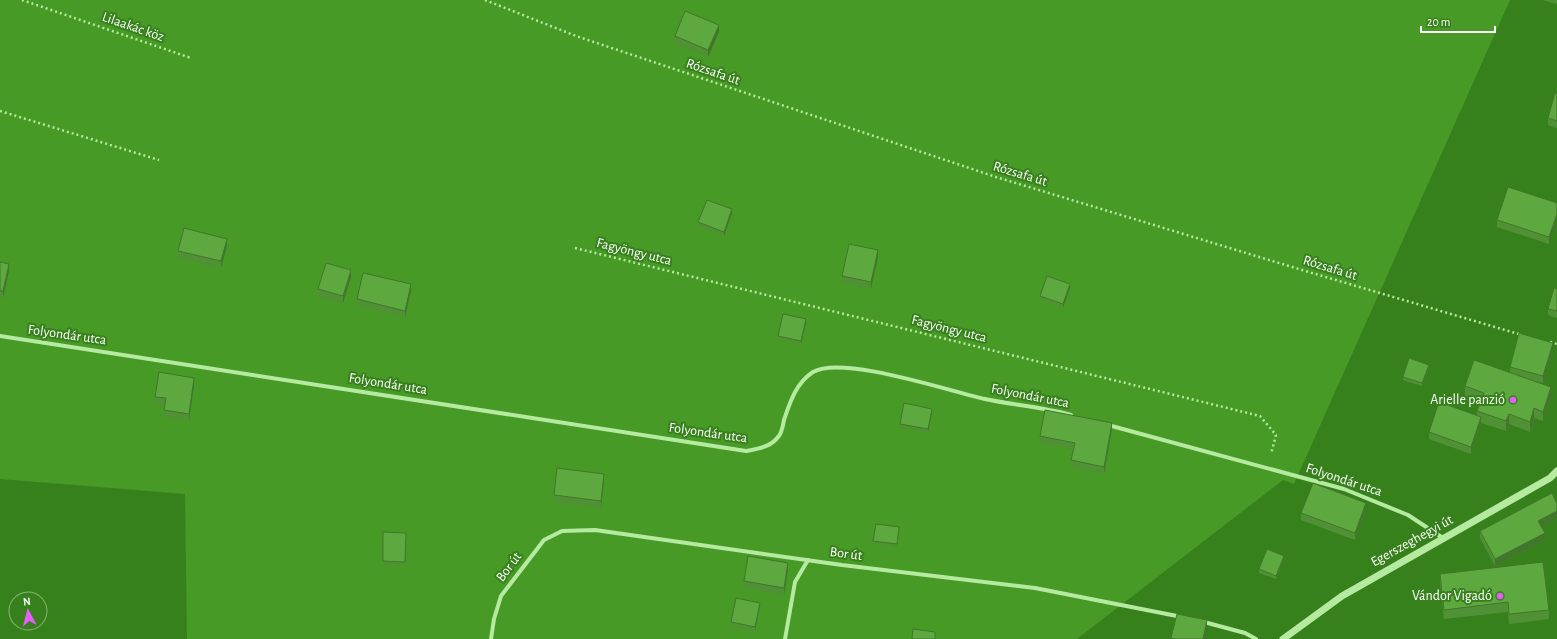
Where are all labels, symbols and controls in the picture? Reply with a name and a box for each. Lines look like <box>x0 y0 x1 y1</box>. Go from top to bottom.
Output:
scale bar <box>1421 8 1495 34</box>
street label: Lilaakác köz <box>100 10 166 44</box>
text: 20 m <box>1427 16 1450 28</box>
street label: Rózsafa út <box>684 56 742 88</box>
street label: Rózsafa út <box>991 159 1049 189</box>
street label: Fagyöngy utca <box>595 236 674 268</box>
street label: Rózsafa út <box>1301 253 1359 283</box>
street label: Fagyöngy utca <box>910 313 989 345</box>
street label: Folyondár utca <box>27 323 108 348</box>
street label: Folyondár utca <box>348 371 429 397</box>
street label: Folyondár utca <box>990 382 1071 411</box>
place label: Arielle panzió <box>1430 393 1505 407</box>
marker: Arielle panzió <box>1508 395 1518 405</box>
street label: Folyondár utca <box>668 421 749 446</box>
street label: Folyondár utca <box>1304 461 1384 499</box>
street label: Egerszeghegyi út <box>1369 512 1456 569</box>
street label: Bor út <box>829 545 864 563</box>
street label: Bor út <box>494 549 525 584</box>
place label: Vándor Vigadó <box>1412 589 1492 603</box>
north arrow <box>8 591 48 631</box>
marker: Vándor Vigadó <box>1495 591 1505 601</box>
text: N <box>22 596 31 607</box>

